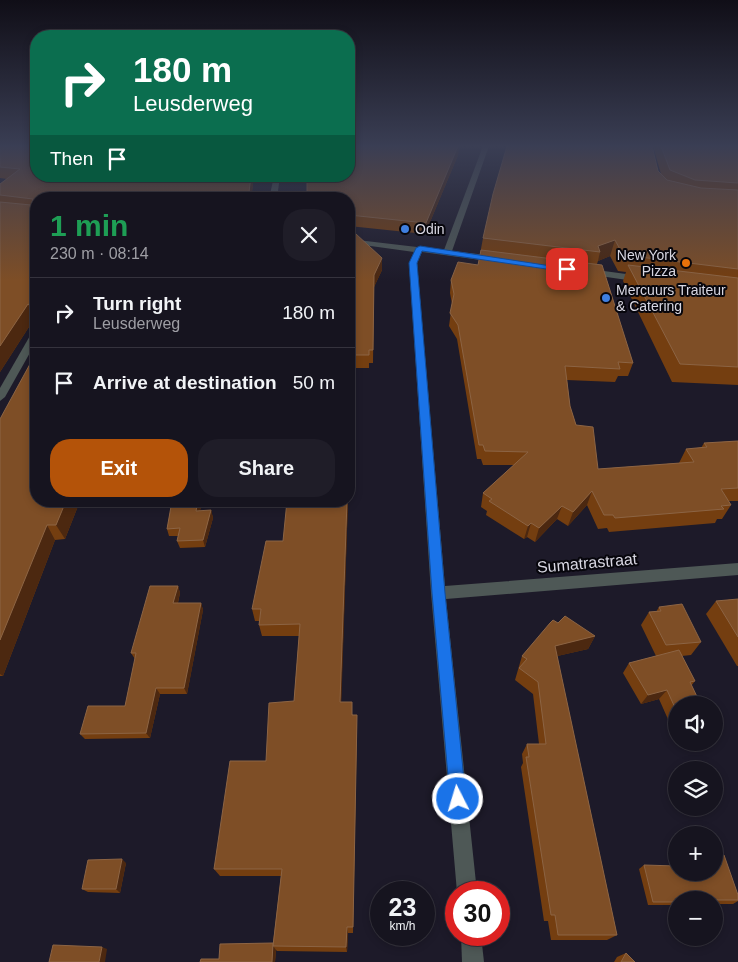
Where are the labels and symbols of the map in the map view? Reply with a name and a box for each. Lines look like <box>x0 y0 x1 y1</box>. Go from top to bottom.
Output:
place label: Odin <box>415 221 445 237</box>
marker: Odin <box>399 223 411 235</box>
place label: New York Pizza <box>617 247 677 279</box>
pin <box>546 248 588 290</box>
marker: New York Pizza <box>680 257 692 269</box>
place label: Mercuurs Traiteur & Catering <box>616 282 726 314</box>
marker: Mercuurs Traiteur & Catering <box>600 292 612 304</box>
street label: Sumatrastraat <box>536 550 638 576</box>
position arrow <box>431 772 483 824</box>
speed limit sign: 30 <box>445 881 510 946</box>

